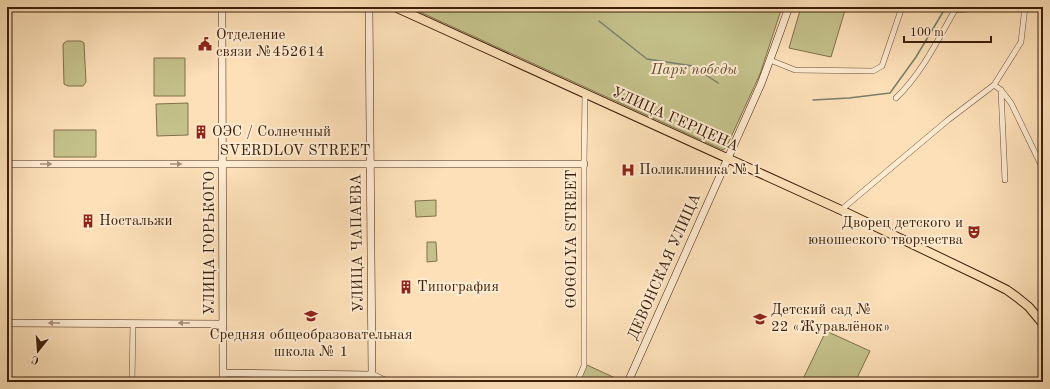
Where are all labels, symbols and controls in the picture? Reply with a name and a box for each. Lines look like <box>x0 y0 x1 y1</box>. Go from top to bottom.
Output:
scale bar <box>904 18 991 44</box>
text: 100 m <box>910 27 944 39</box>
place label: Отделение связи №452614 <box>216 28 325 60</box>
public building icon: Отделение связи №452614 <box>197 36 213 52</box>
park label: Парк победы <box>650 62 737 78</box>
street label: УЛИЦА ГЕРЦЕНА <box>609 85 741 155</box>
building icon: ОЭС / Солнечный <box>193 124 209 140</box>
place label: ОЭС / Солнечный <box>212 125 331 140</box>
street label: SVERDLOV STREET <box>220 144 370 159</box>
one-way arrow <box>40 161 53 167</box>
one-way arrow <box>170 161 183 167</box>
hospital icon: Поликлиника № 1 <box>620 162 636 178</box>
place label: Поликлиника № 1 <box>639 163 761 178</box>
street label: GOGOLYA STREET <box>565 170 580 308</box>
street label: УЛИЦА ГОРЬКОГО <box>203 171 218 315</box>
street label: УЛИЦА ЧАПАЕВА <box>349 173 367 312</box>
street label: ДЕВОНСКАЯ УЛИЦА <box>626 191 704 342</box>
building icon: Ностальжи <box>80 213 96 229</box>
place label: Ностальжи <box>99 214 173 229</box>
place label: Дворец детского и юношеского творчества <box>808 216 964 248</box>
theatre icon: Дворец детского и юношеского творчества <box>966 224 982 240</box>
building icon: Типография <box>398 279 414 295</box>
place label: Типография <box>417 280 499 295</box>
place label: Детский сад № 22 «Журавлёнок» <box>771 303 890 335</box>
school or university icon: Средняя общеобразовательная школа № 1 <box>303 308 319 324</box>
school or university icon: Детский сад № 22 «Журавлёнок» <box>752 311 768 327</box>
one-way arrow <box>47 320 60 326</box>
one-way arrow <box>177 320 190 326</box>
place label: Средняя общеобразовательная школа № 1 <box>209 328 413 360</box>
north arrow <box>18 331 58 371</box>
text: С <box>30 353 41 365</box>

